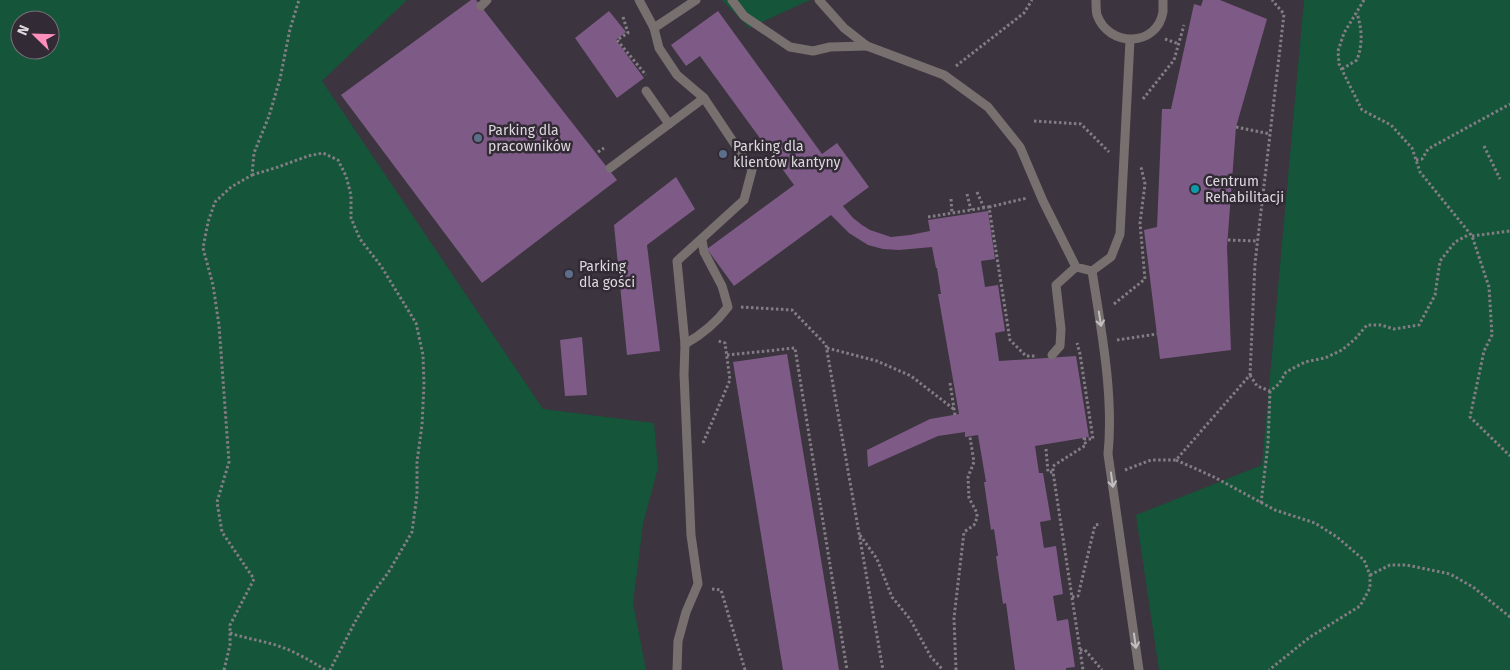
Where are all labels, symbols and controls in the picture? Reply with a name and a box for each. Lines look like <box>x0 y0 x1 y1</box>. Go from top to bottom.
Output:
north arrow <box>10 10 60 60</box>
text: N <box>14 23 33 38</box>
place label: Parking dla pracowników <box>488 122 571 155</box>
marker: Parking dla pracowników <box>472 132 484 144</box>
place label: Parking dla klientów kantyny <box>733 138 841 171</box>
marker: Parking dla klientów kantyny <box>717 148 729 160</box>
place label: Centrum Rehabilitacji <box>1205 173 1284 206</box>
marker: Centrum Rehabilitacji <box>1189 183 1201 195</box>
place label: Parking dla gości <box>579 258 635 291</box>
marker: Parking dla gości <box>563 268 575 280</box>
one-way arrow <box>1095 310 1105 326</box>
one-way arrow <box>1107 472 1117 488</box>
one-way arrow <box>1130 633 1140 649</box>

